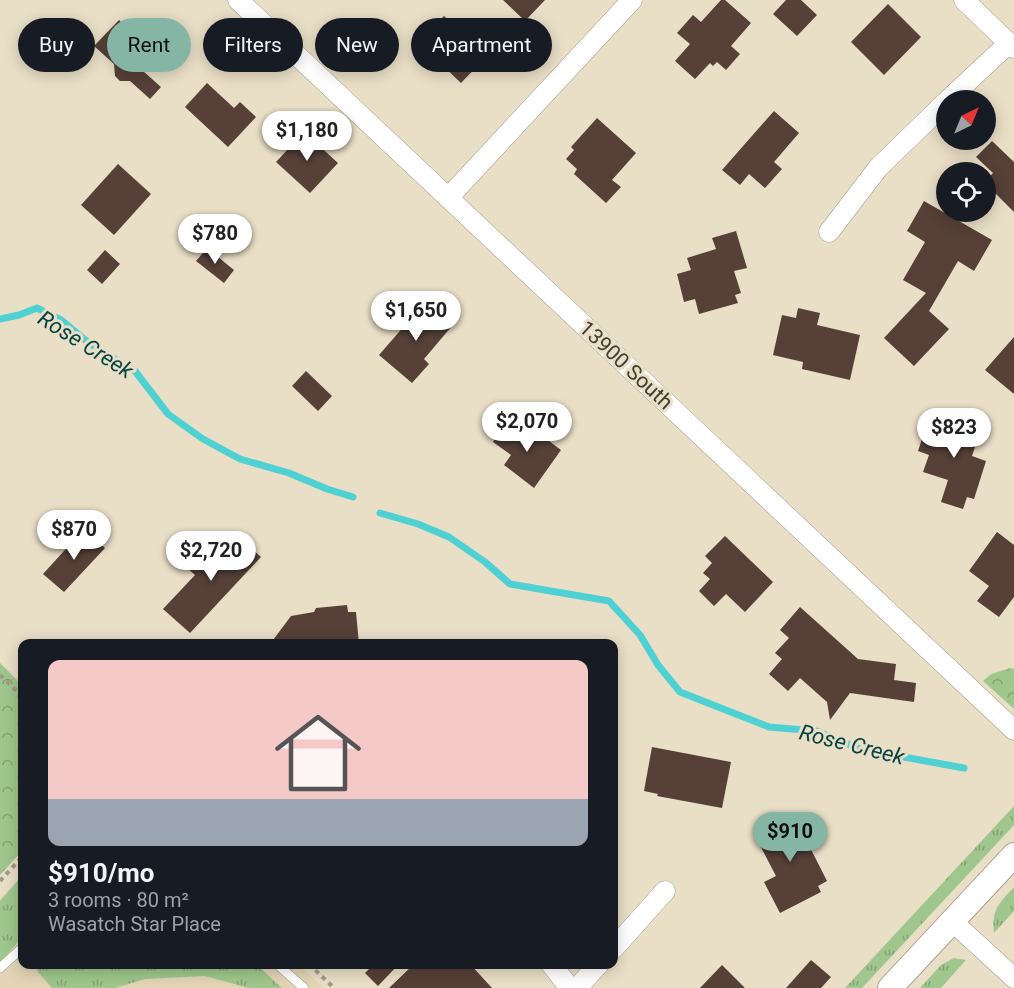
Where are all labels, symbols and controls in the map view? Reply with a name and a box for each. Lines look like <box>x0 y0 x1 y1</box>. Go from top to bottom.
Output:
chip: Buy <box>18 18 95 72</box>
chip: Rent <box>107 18 191 72</box>
chip: Filters <box>203 18 303 72</box>
chip: New <box>315 18 399 72</box>
chip: Apartment <box>411 18 552 72</box>
north arrow <box>936 90 996 150</box>
map controls <box>936 90 996 222</box>
pin: $1,180 <box>258 111 356 162</box>
text: $1,180 <box>276 118 338 142</box>
button: locate <box>936 162 996 222</box>
pin: $780 <box>179 214 251 265</box>
text: $780 <box>192 221 238 245</box>
pin: $1,650 <box>367 291 465 342</box>
text: $1,650 <box>385 298 447 322</box>
water label: Rose Creek <box>34 305 139 384</box>
street label: 13900 South <box>574 316 678 414</box>
pin: $2,070 <box>478 402 576 453</box>
pin: $823 <box>918 408 990 459</box>
text: $2,070 <box>496 409 558 433</box>
text: $823 <box>931 415 977 439</box>
pin: $870 <box>38 510 110 561</box>
text: $870 <box>51 517 97 541</box>
pin: $2,720 <box>162 531 260 582</box>
text: $2,720 <box>180 538 242 562</box>
icon: home <box>264 699 372 807</box>
water label: Rose Creek <box>797 719 908 770</box>
pin: $910 <box>754 812 826 863</box>
text: $910 <box>767 819 813 843</box>
text: $910/mo <box>48 858 155 888</box>
text: 3 rooms · 80 m² <box>48 888 189 912</box>
text: Wasatch Star Place <box>48 912 221 936</box>

